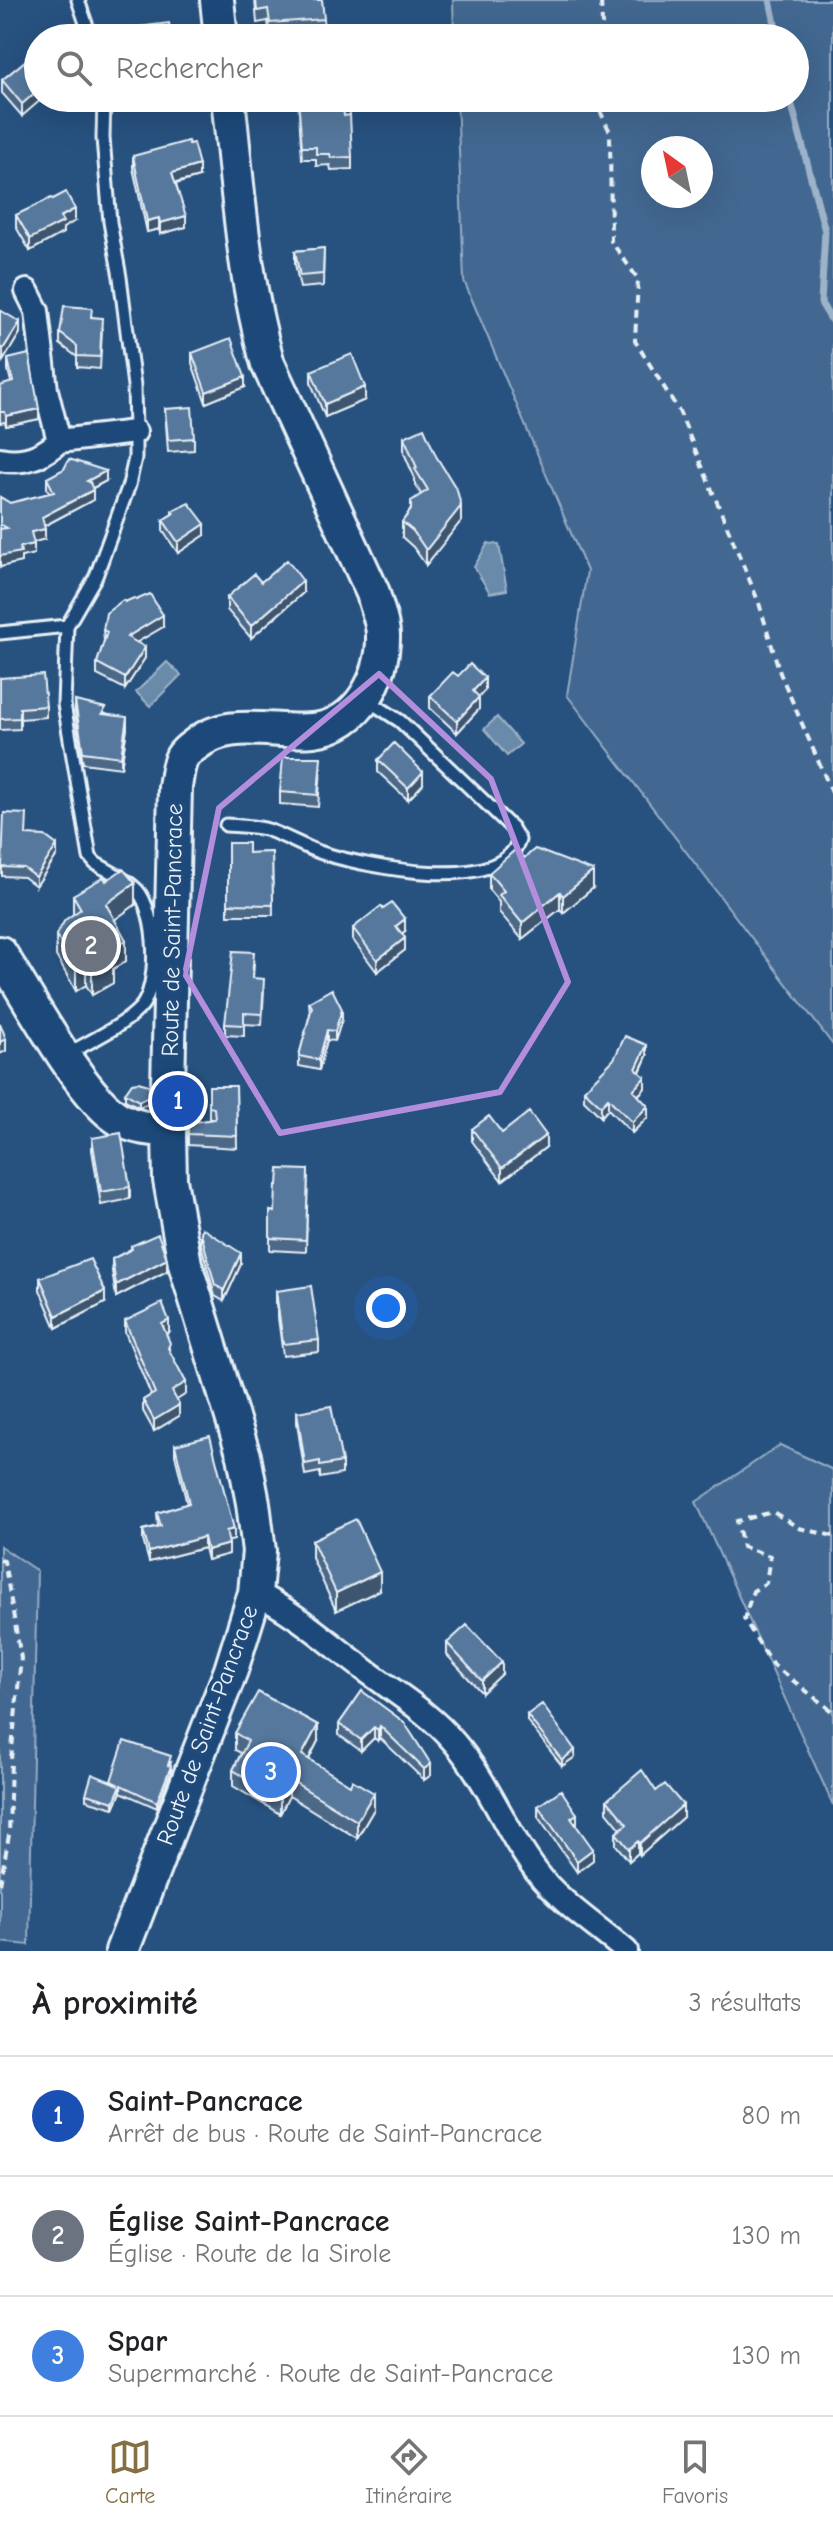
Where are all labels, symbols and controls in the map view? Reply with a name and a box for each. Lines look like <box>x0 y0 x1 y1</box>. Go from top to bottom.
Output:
search box <box>24 24 809 112</box>
icon: search <box>52 46 96 90</box>
text: Rechercher <box>116 51 263 86</box>
north arrow <box>641 136 713 208</box>
street label: Route de Saint-Pancrace <box>156 803 188 1057</box>
pin: 2 <box>65 916 117 976</box>
pin: 1 <box>152 1071 204 1131</box>
your location <box>366 1288 406 1328</box>
street label: Route de Saint-Pancrace <box>150 1601 264 1849</box>
pin: 3 <box>245 1742 297 1802</box>
text: À proximité <box>32 1983 198 2023</box>
text: 3 résultats <box>688 1988 801 2018</box>
text: Saint-Pancrace <box>108 2084 303 2119</box>
text: 1 <box>53 2101 63 2131</box>
text: 80 m <box>742 2101 801 2131</box>
text: Arrêt de bus · Route de Saint-Pancrace <box>108 2119 542 2149</box>
text: Église Saint-Pancrace <box>108 2204 390 2239</box>
text: 2 <box>52 2221 64 2251</box>
text: 130 m <box>732 2221 801 2251</box>
text: Église · Route de la Sirole <box>108 2239 391 2269</box>
text: Spar <box>108 2324 167 2359</box>
text: 3 <box>52 2341 64 2371</box>
text: 130 m <box>732 2341 801 2371</box>
text: Supermarché · Route de Saint-Pancrace <box>108 2359 553 2389</box>
tab: Carte <box>105 2435 155 2509</box>
tab: Itinéraire <box>365 2435 452 2509</box>
tab: Favoris <box>662 2435 728 2509</box>

